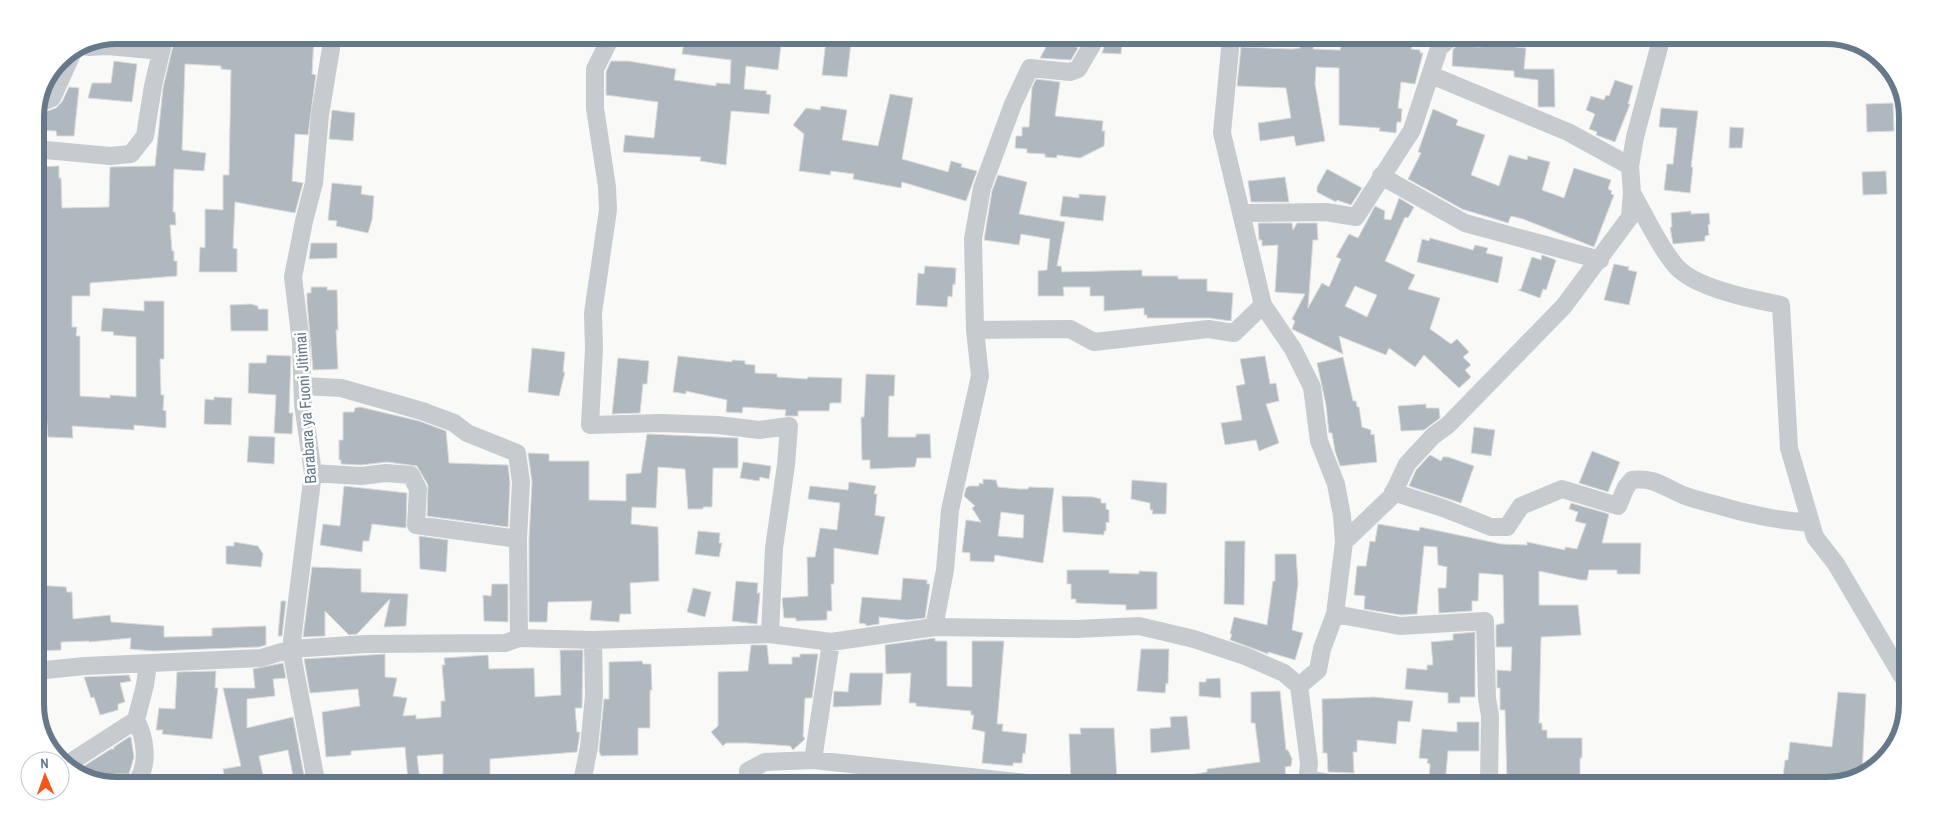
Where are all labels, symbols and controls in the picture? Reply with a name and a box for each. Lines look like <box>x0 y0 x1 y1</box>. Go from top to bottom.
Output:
street label: Barabara ya Fuoni Jitimai <box>289 332 321 484</box>
north arrow <box>20 751 70 801</box>
text: N <box>40 754 49 772</box>

